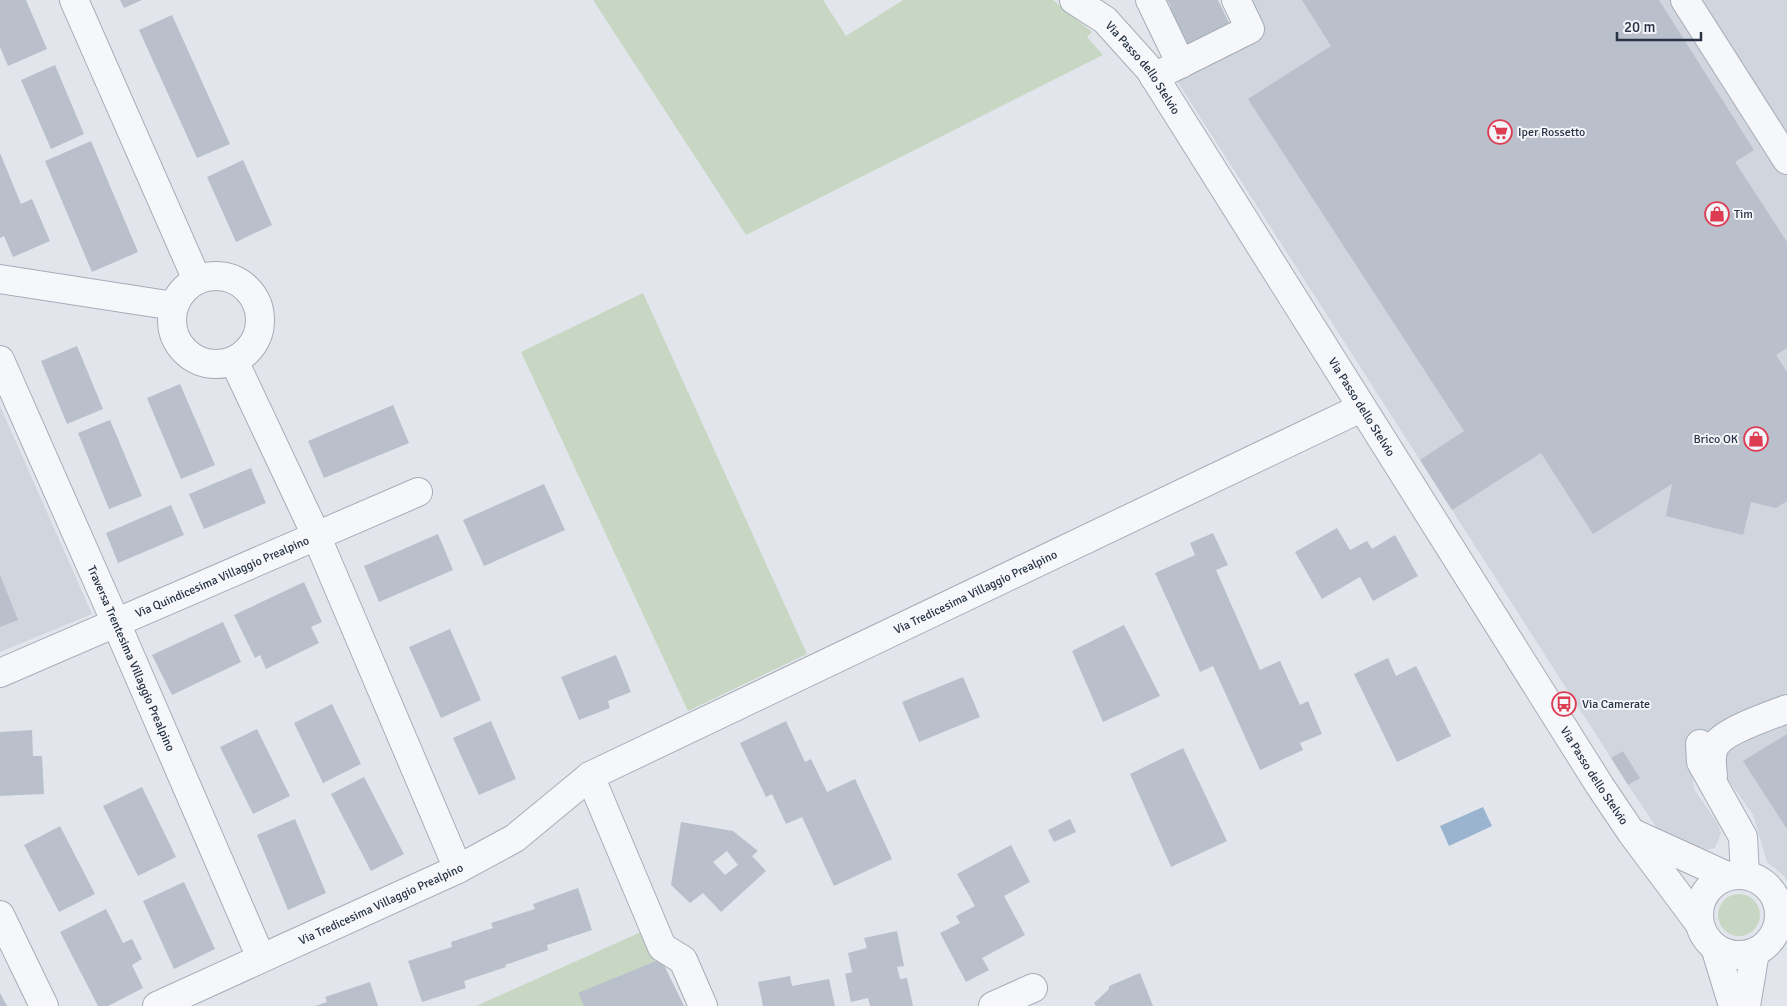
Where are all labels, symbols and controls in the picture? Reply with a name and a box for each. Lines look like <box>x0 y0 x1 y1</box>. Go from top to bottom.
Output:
scale bar <box>1617 10 1701 42</box>
street label: Via Passo dello Stelvio <box>1102 18 1183 117</box>
text: 20 m <box>1624 18 1655 36</box>
supermarket icon: Iper Rossetto <box>1487 119 1513 145</box>
place label: Iper Rossetto <box>1518 125 1585 140</box>
shop icon: Tim <box>1704 201 1730 227</box>
place label: Tim <box>1734 207 1753 222</box>
street label: Via Passo dello Stelvio <box>1325 355 1398 459</box>
shop icon: Brico OK <box>1743 426 1769 452</box>
place label: Brico OK <box>1694 432 1738 447</box>
street label: Via Quindicesima Villaggio Prealpino <box>133 533 312 622</box>
street label: Via Tredicesima Villaggio Prealpino <box>891 547 1060 638</box>
street label: Traversa Trentesima Villaggio Prealpino <box>84 563 178 754</box>
bus stop icon: Via Camerate <box>1551 691 1577 717</box>
place label: Via Camerate <box>1582 697 1650 712</box>
street label: Via Passo dello Stelvio <box>1557 724 1631 828</box>
street label: Via Tredicesima Villaggio Prealpino <box>296 860 466 949</box>

